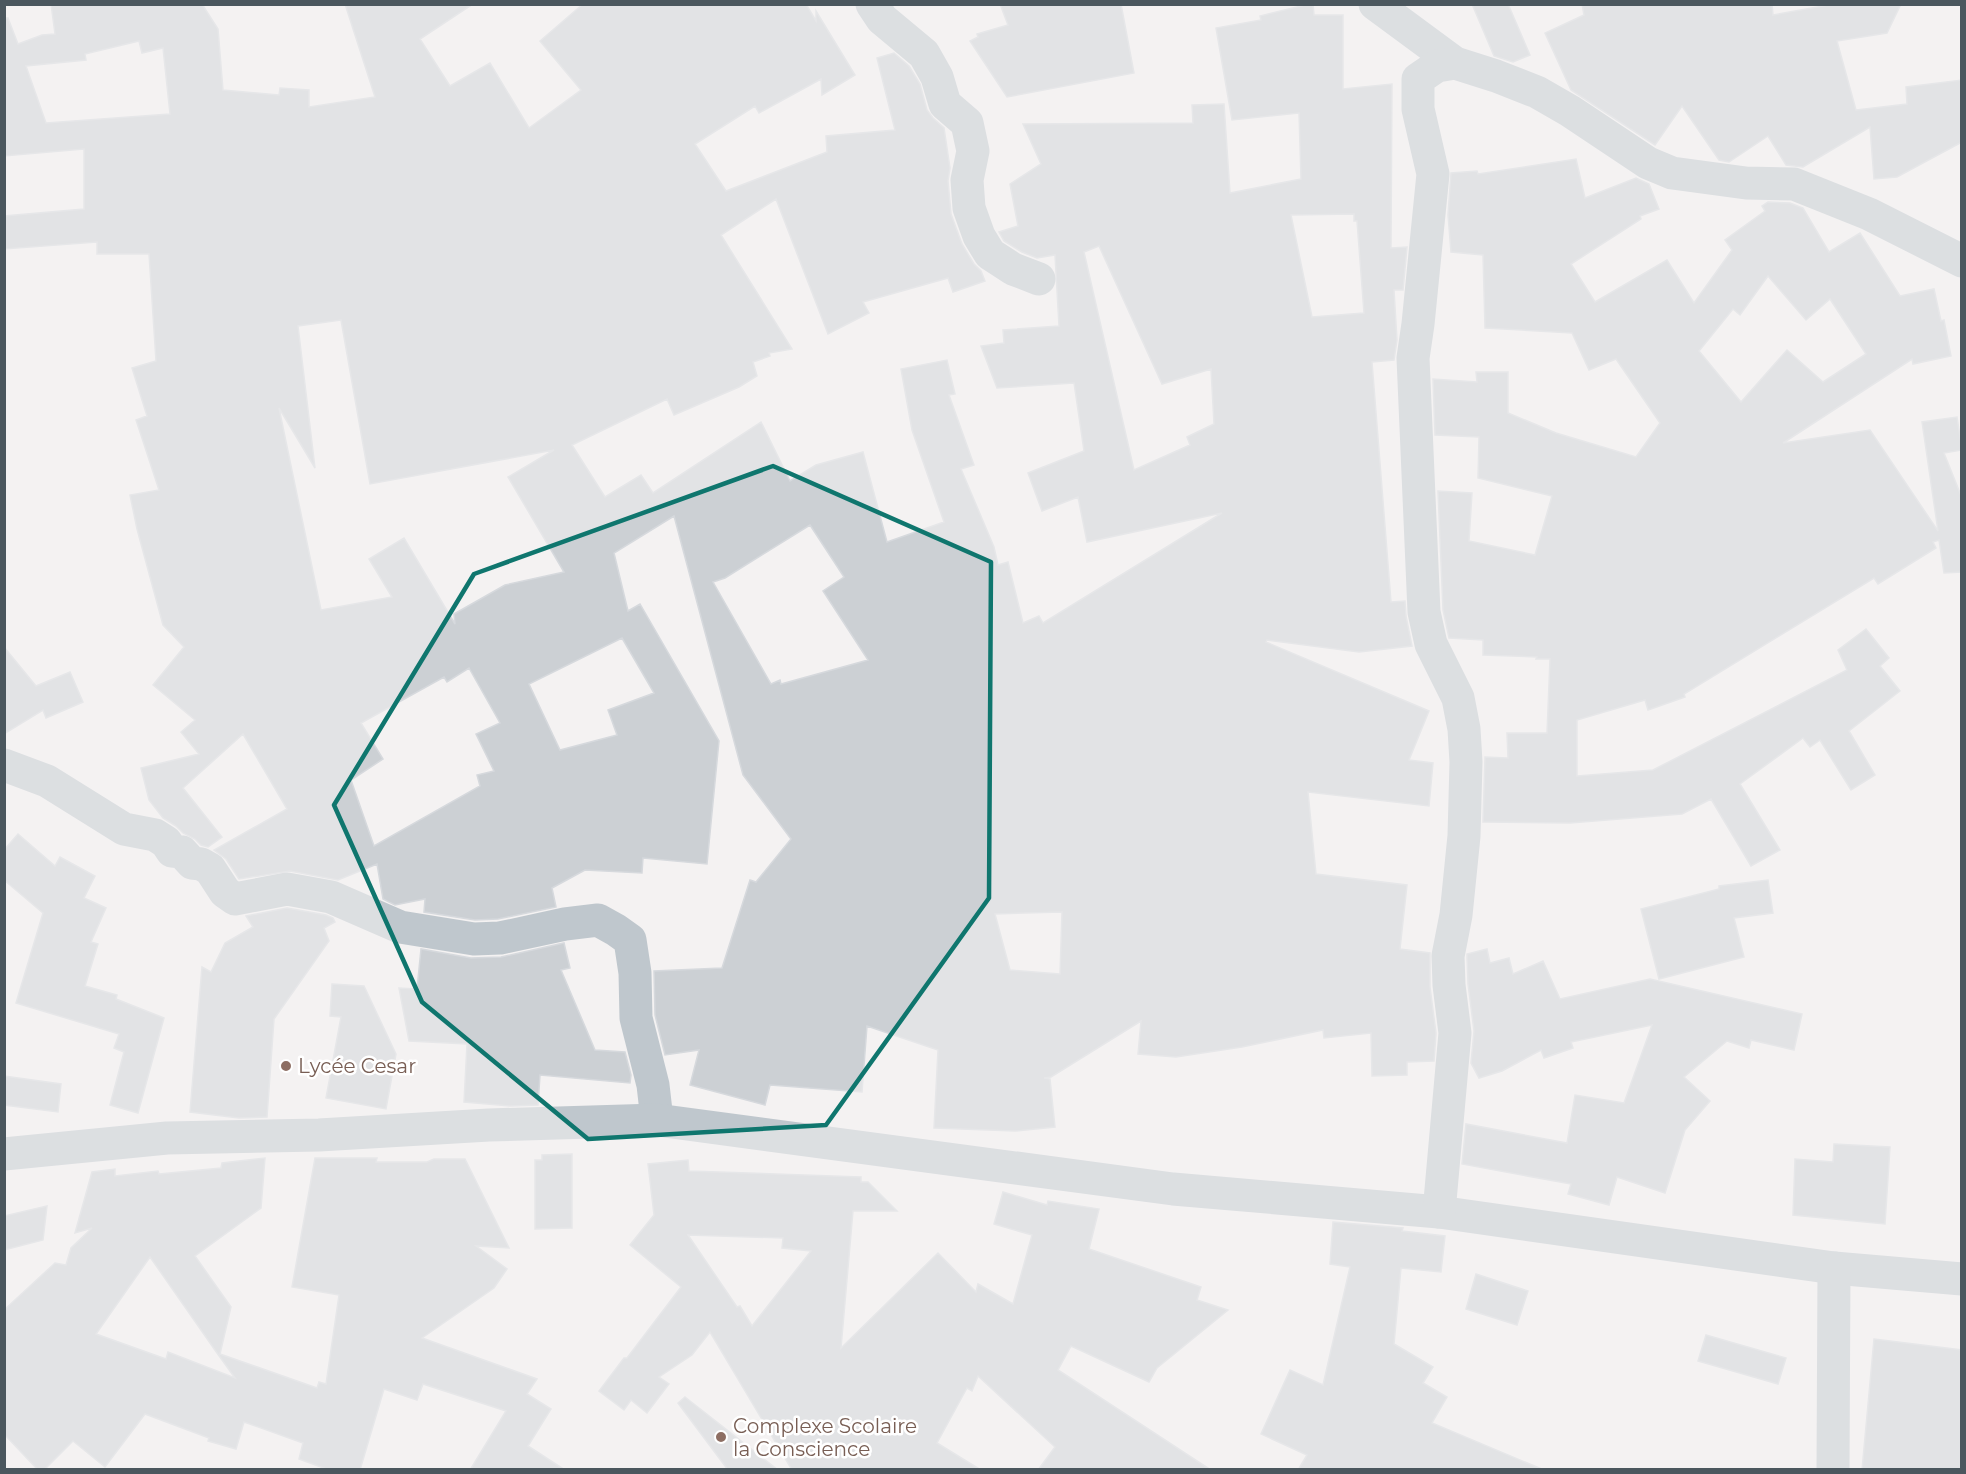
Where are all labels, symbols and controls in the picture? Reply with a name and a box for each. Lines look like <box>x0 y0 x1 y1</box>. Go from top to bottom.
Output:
place label: Lycée Cesar <box>298 1054 416 1078</box>
marker: Lycée Cesar <box>279 1059 293 1073</box>
place label: Complexe Scolaire la Conscience <box>733 1414 917 1461</box>
marker: Complexe Scolaire la Conscience <box>714 1430 728 1444</box>

